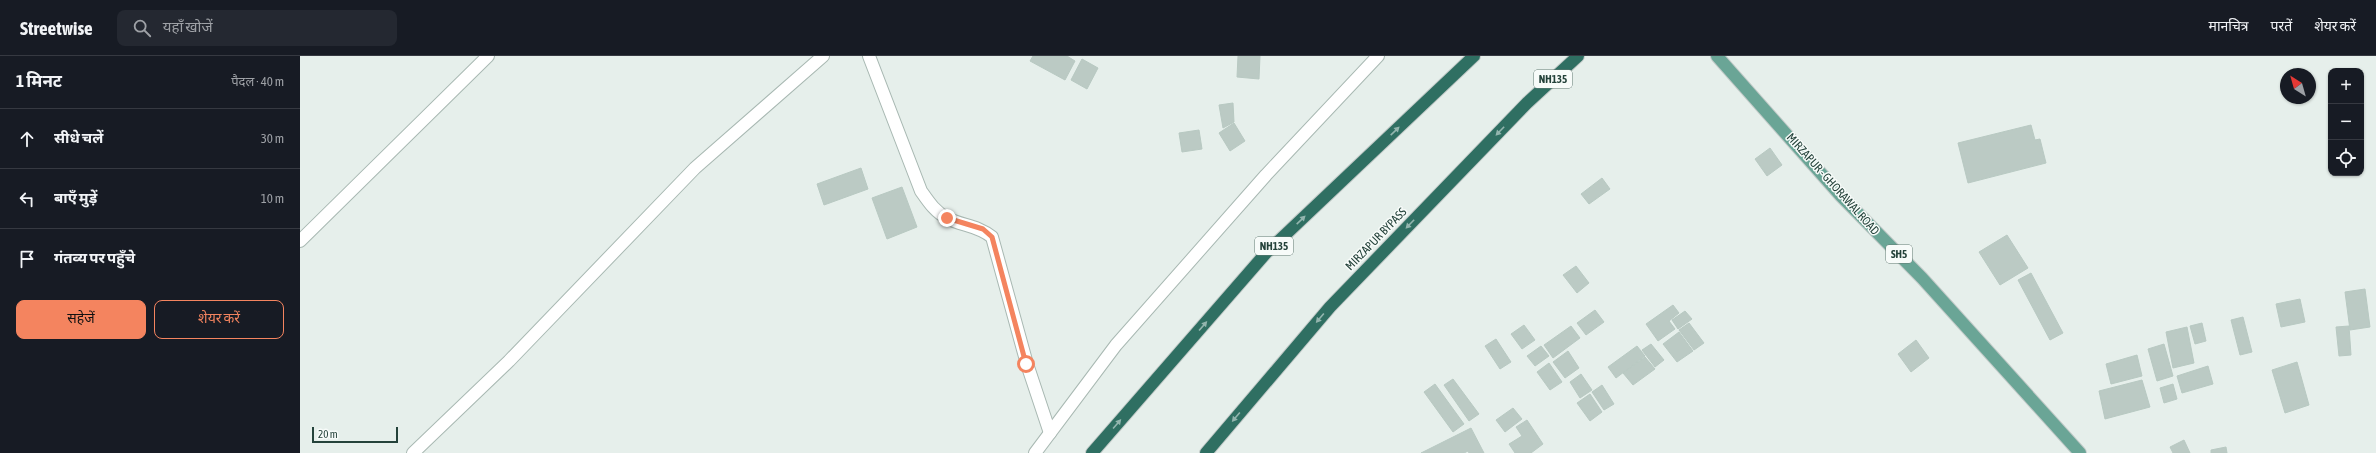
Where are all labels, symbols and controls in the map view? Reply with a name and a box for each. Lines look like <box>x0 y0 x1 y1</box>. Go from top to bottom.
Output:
search box <box>117 10 397 46</box>
text: Streetwise <box>20 17 93 39</box>
icon: search <box>131 17 153 39</box>
text: यहाँ खोजें <box>163 18 213 35</box>
text: मानचित्र <box>2209 18 2249 34</box>
text: परतें <box>2271 18 2292 34</box>
text: शेयर करें <box>2314 18 2356 34</box>
north arrow <box>2280 68 2316 104</box>
map controls <box>2328 68 2364 176</box>
button: + <box>2328 68 2364 104</box>
road number: NH135 <box>1534 70 1572 88</box>
text: 1 मिनट <box>16 71 62 91</box>
text: पैदल · 40 m <box>231 74 284 89</box>
button: − <box>2328 104 2364 140</box>
one-way arrow <box>1390 126 1400 135</box>
one-way arrow <box>1496 126 1505 136</box>
icon: ahead <box>16 128 38 150</box>
text: सीधे चलें <box>54 129 103 146</box>
street label: MIRZAPUR - GHORAWAL ROAD <box>1784 130 1882 238</box>
text: 30 m <box>261 131 284 146</box>
button: locate <box>2328 140 2364 176</box>
icon: left <box>16 188 38 210</box>
text: बाएँ मुड़ें <box>54 189 97 206</box>
text: 10 m <box>261 191 284 206</box>
street label: MIRZAPUR BYPASS <box>1343 205 1409 273</box>
route end <box>938 209 956 227</box>
one-way arrow <box>1296 215 1306 225</box>
one-way arrow <box>1405 219 1415 229</box>
road number: NH135 <box>1255 237 1293 255</box>
road number: SH5 <box>1886 245 1912 263</box>
icon: arrive <box>16 248 38 270</box>
text: गंतव्य पर पहुँचे <box>54 249 135 266</box>
button: सहेजें <box>16 300 146 339</box>
button: शेयर करें <box>154 300 284 339</box>
one-way arrow <box>1316 313 1325 324</box>
one-way arrow <box>1198 320 1207 331</box>
route start <box>1017 355 1035 373</box>
one-way arrow <box>1232 412 1241 423</box>
one-way arrow <box>1113 418 1122 429</box>
scale bar <box>312 425 398 444</box>
text: 20 m <box>318 428 338 440</box>

